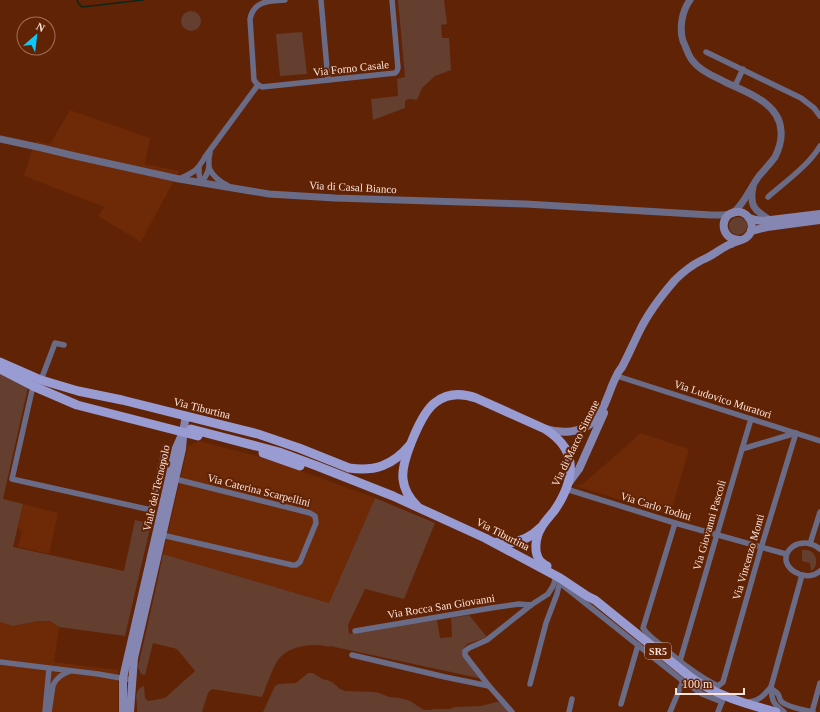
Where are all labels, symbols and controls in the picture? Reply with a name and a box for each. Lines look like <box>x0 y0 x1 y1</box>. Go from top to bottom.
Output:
north arrow <box>16 16 56 56</box>
text: N <box>34 20 47 34</box>
street label: Via Forno Casale <box>312 58 390 78</box>
street label: Via di Casal Bianco <box>309 179 398 195</box>
street label: Via Ludovico Muratori <box>673 378 773 420</box>
street label: Via Tiburtina <box>172 395 232 421</box>
street label: Via di Marco Simone <box>549 398 601 488</box>
street label: Viale del Tecnopolo <box>140 443 172 532</box>
street label: Via Caterina Scarpellini <box>206 471 312 509</box>
street label: Via Giovanni Pascoli <box>690 478 728 572</box>
street label: Via Carlo Todini <box>619 490 693 522</box>
street label: Via Vincenzo Monti <box>730 513 766 601</box>
street label: Via Tiburtina <box>474 515 532 553</box>
street label: Via Rocca San Giovanni <box>387 592 495 620</box>
road number: SR5 <box>645 643 671 659</box>
scale bar <box>676 670 744 696</box>
text: 100 m <box>682 677 713 691</box>

